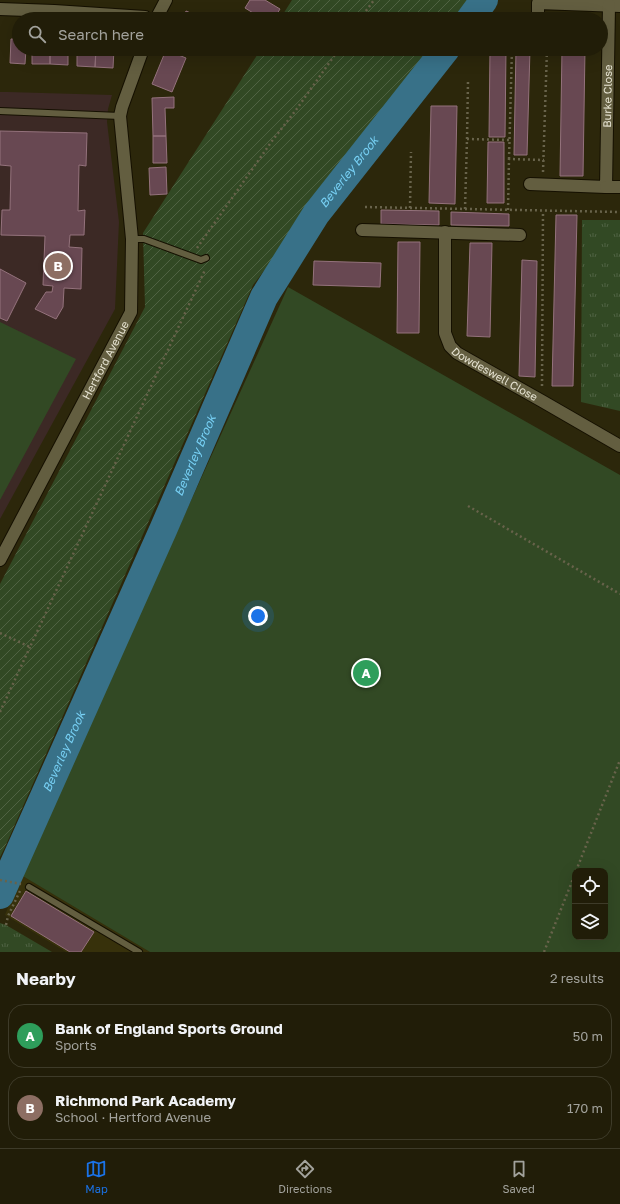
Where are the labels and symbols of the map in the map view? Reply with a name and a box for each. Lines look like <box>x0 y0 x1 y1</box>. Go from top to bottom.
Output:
street label: Burke Close <box>600 64 614 128</box>
water label: Beverley Brook <box>316 132 382 211</box>
pin: B <box>45 251 71 281</box>
street label: Hertford Avenue <box>79 319 131 401</box>
street label: Dowdeswell Close <box>449 344 540 403</box>
water label: Beverley Brook <box>171 411 220 498</box>
your location <box>248 606 268 626</box>
pin: A <box>353 658 379 688</box>
water label: Beverley Brook <box>39 708 89 794</box>

